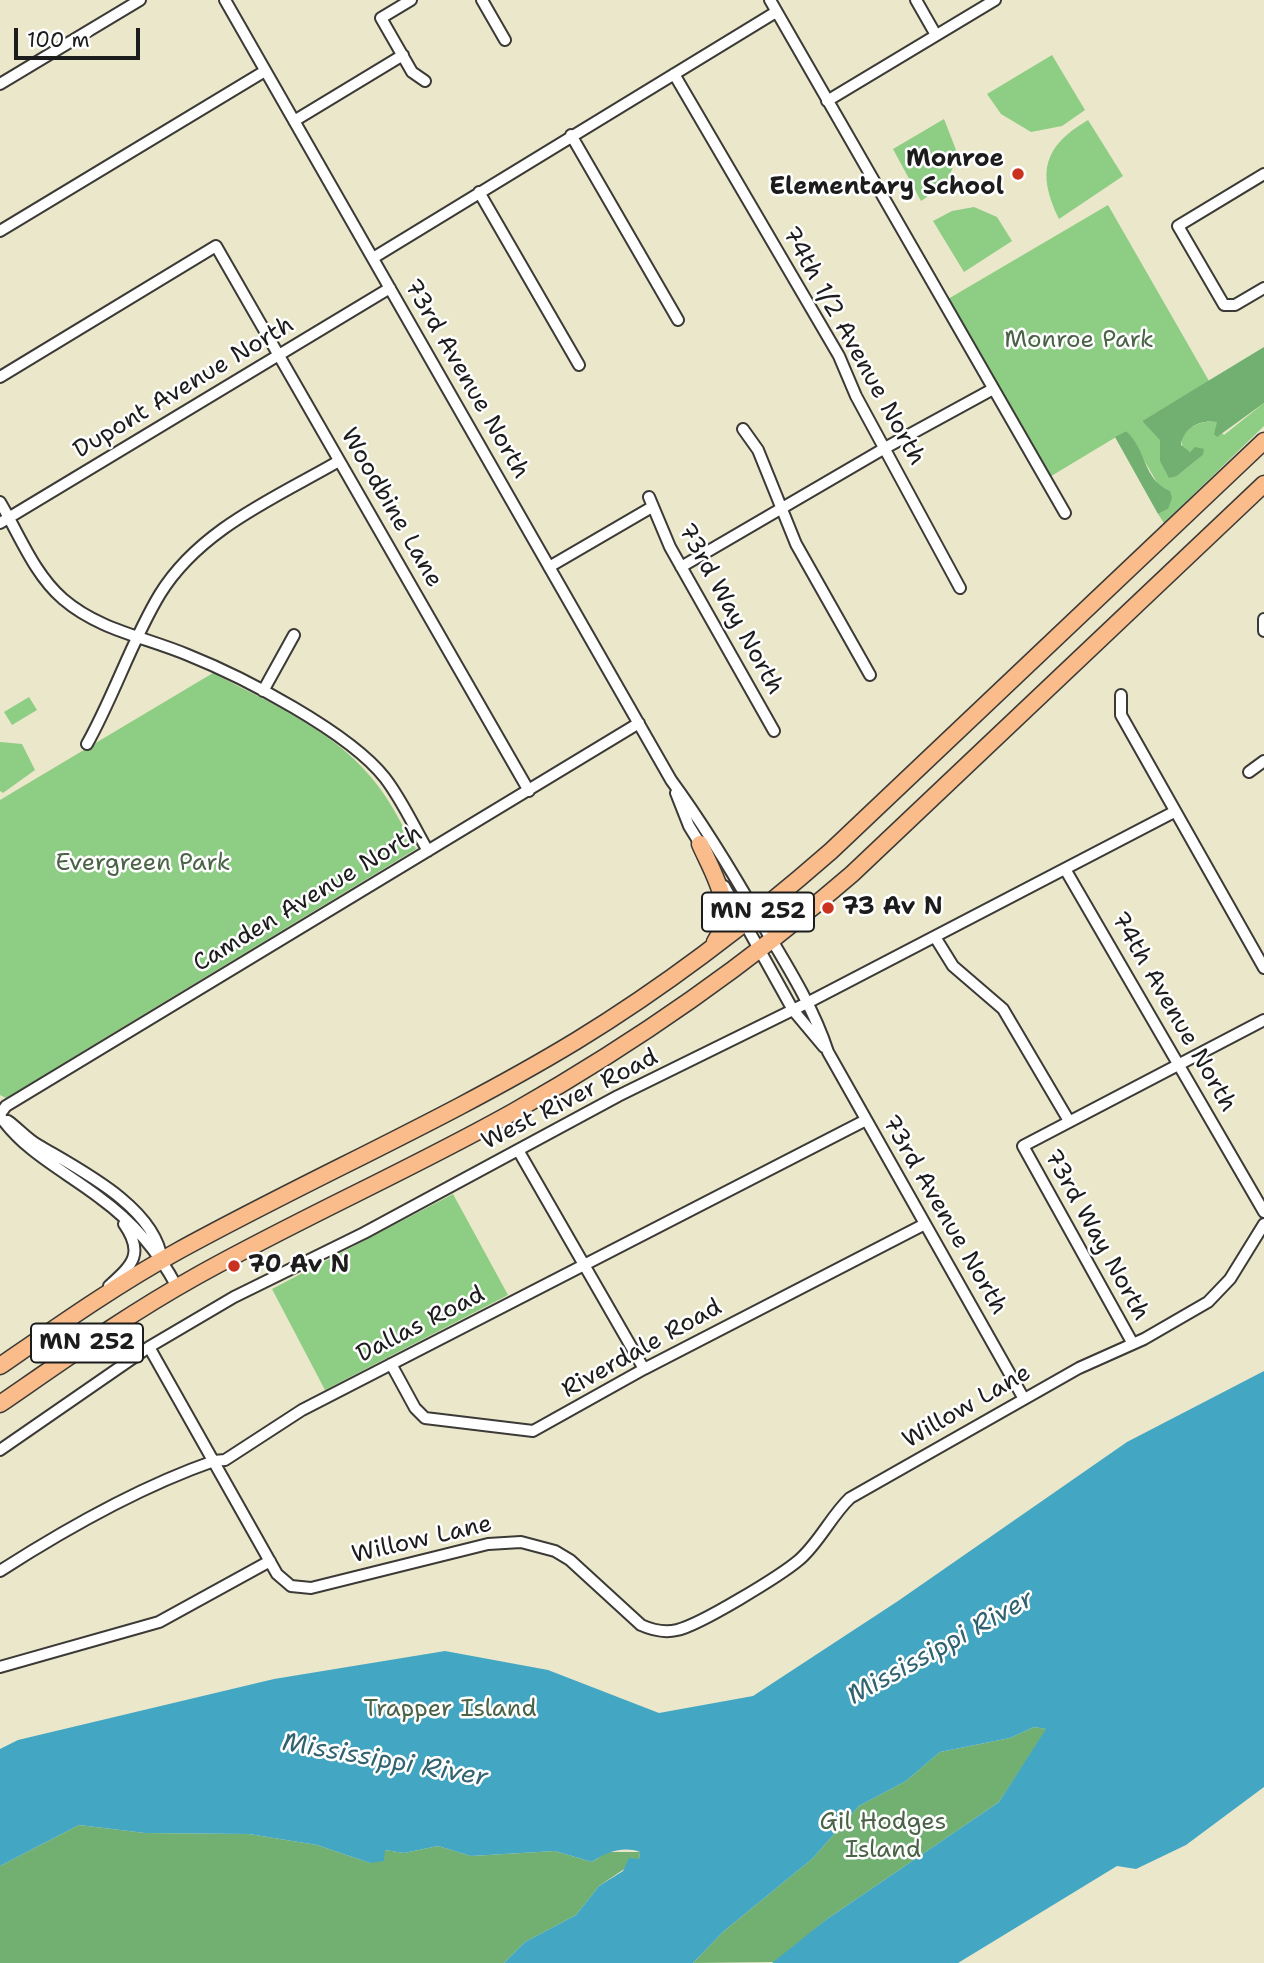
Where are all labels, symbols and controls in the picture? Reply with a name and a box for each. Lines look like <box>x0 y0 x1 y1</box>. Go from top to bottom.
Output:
scale bar <box>18 14 144 58</box>
text: 100 m <box>27 26 90 54</box>
place label: Monroe Elementary School <box>769 146 1004 202</box>
marker: Monroe Elementary School <box>1010 166 1026 182</box>
street label: 74th 1/2 Avenue North <box>775 221 931 471</box>
street label: 73rd Avenue North <box>397 274 535 484</box>
street label: Dupont Avenue North <box>69 311 299 465</box>
park label: Monroe Park <box>1004 327 1154 355</box>
street label: Woodbine Lane <box>334 423 448 593</box>
street label: 73rd Way North <box>671 518 789 700</box>
street label: Camden Avenue North <box>188 819 428 979</box>
park label: Evergreen Park <box>55 850 231 878</box>
road number: MN 252 <box>702 892 814 931</box>
place label: 73 Av N <box>842 894 943 922</box>
marker: 73 Av N <box>820 900 836 916</box>
street label: 74th Avenue North <box>1104 907 1242 1117</box>
street label: West River Road <box>477 1043 663 1157</box>
street label: 73rd Avenue North <box>875 1110 1013 1320</box>
street label: 73rd Way North <box>1037 1144 1155 1326</box>
place label: 70 Av N <box>248 1252 350 1280</box>
marker: 70 Av N <box>226 1258 242 1274</box>
street label: Dallas Road <box>352 1280 490 1370</box>
street label: Riverdale Road <box>557 1293 727 1405</box>
road number: MN 252 <box>31 1324 143 1362</box>
street label: Willow Lane <box>898 1359 1036 1455</box>
street label: Willow Lane <box>349 1510 495 1570</box>
water label: Mississippi River <box>842 1584 1040 1712</box>
park label: Trapper Island <box>363 1696 537 1724</box>
water label: Mississippi River <box>280 1728 490 1794</box>
park label: Gil Hodges Island <box>820 1809 946 1865</box>

